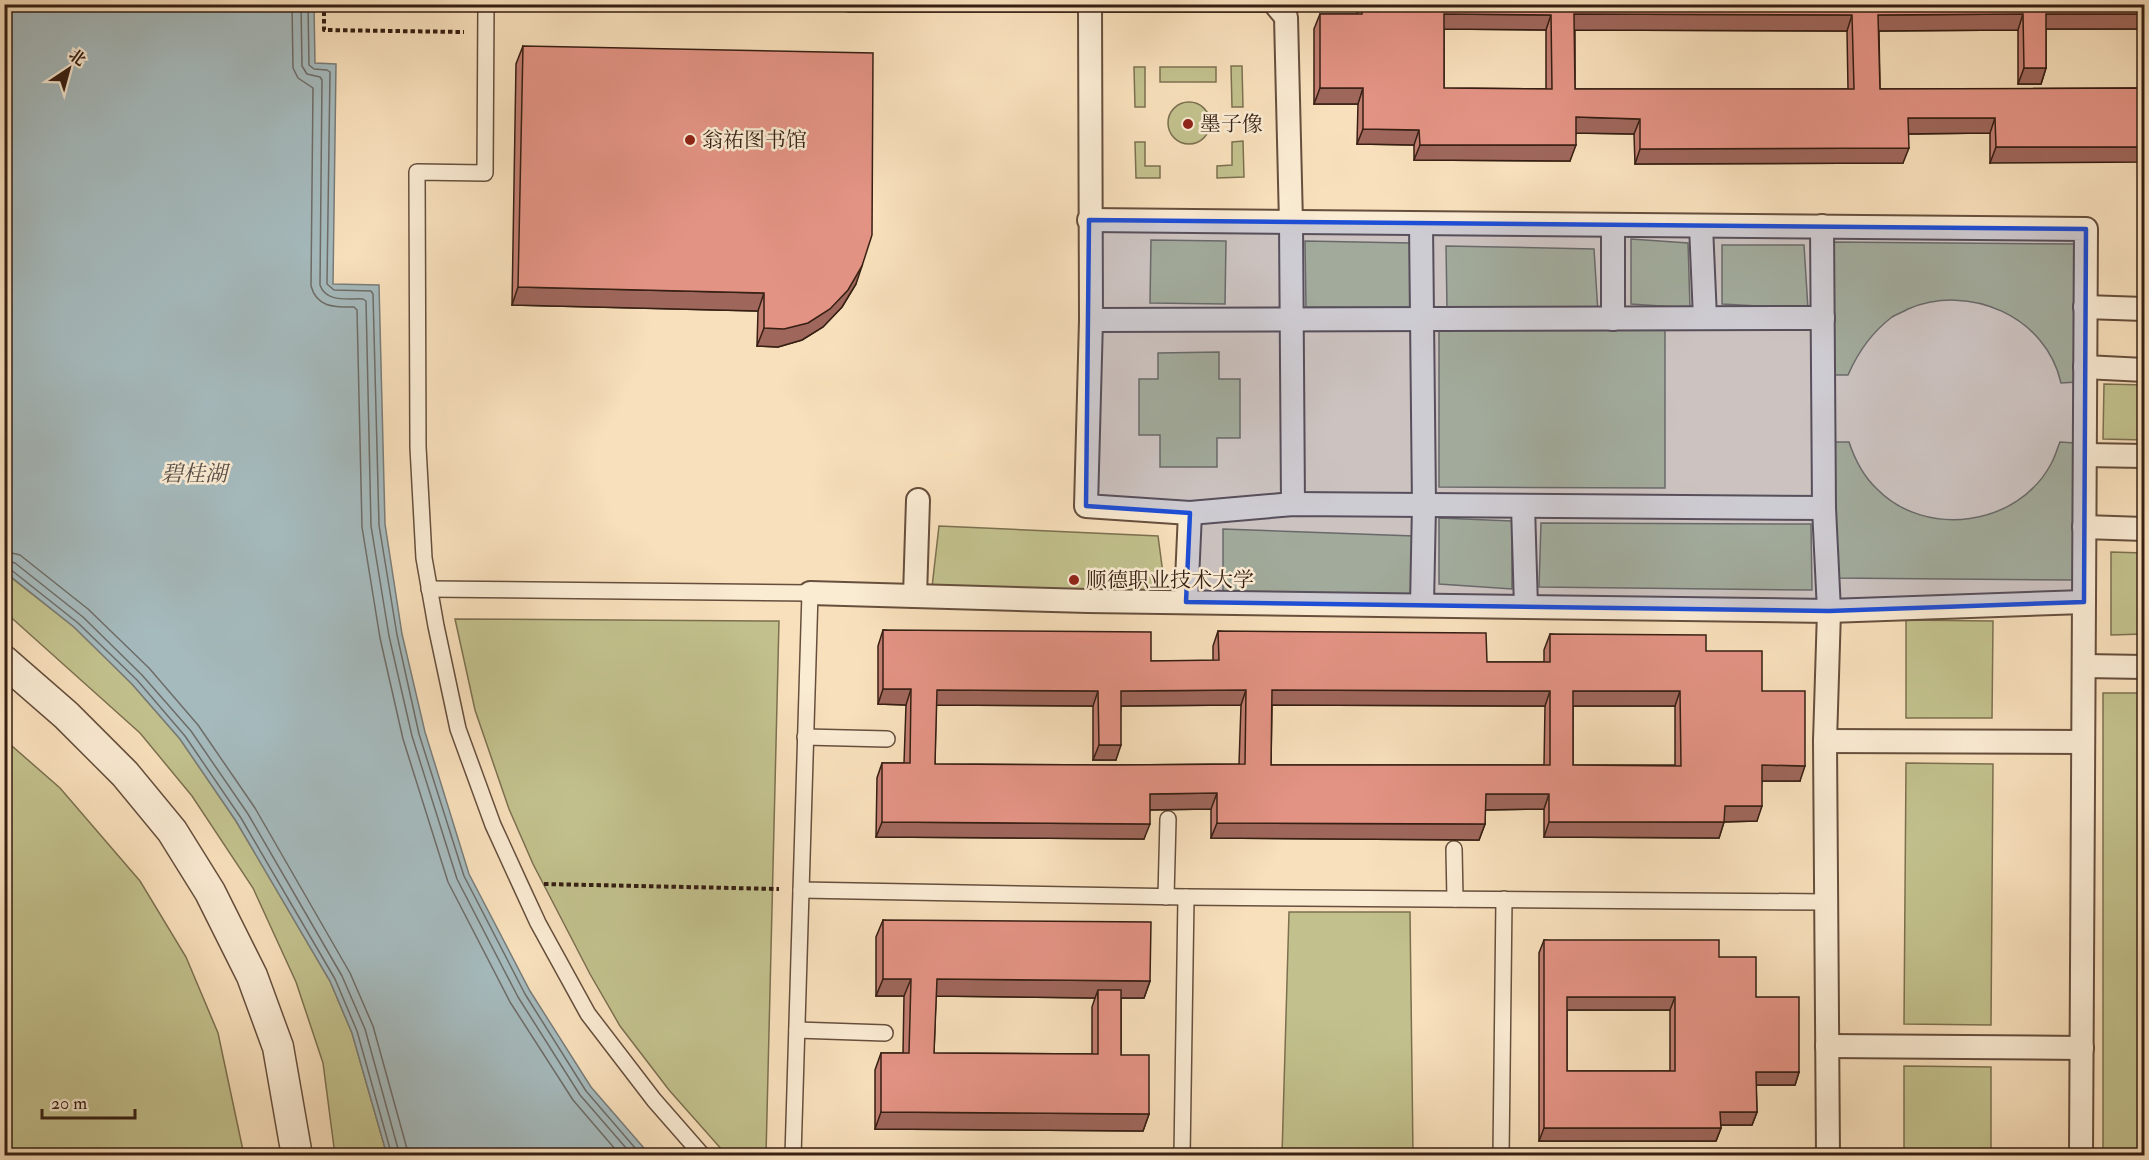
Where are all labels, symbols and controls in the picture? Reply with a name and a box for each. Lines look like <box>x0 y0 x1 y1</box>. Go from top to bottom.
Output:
north arrow <box>39 39 99 99</box>
text: 北 <box>65 45 90 70</box>
place label: 墨子像 <box>1200 111 1263 138</box>
marker: 墨子像 <box>1181 117 1195 131</box>
place label: 翁祐图书馆 <box>702 127 807 154</box>
marker: 翁祐图书馆 <box>683 133 697 147</box>
water label: 碧桂湖 <box>161 460 231 488</box>
place label: 顺德职业技术大学 <box>1086 567 1254 594</box>
marker: 顺德职业技术大学 <box>1067 573 1081 587</box>
scale bar <box>42 1082 135 1120</box>
text: 20 m <box>51 1092 87 1115</box>

